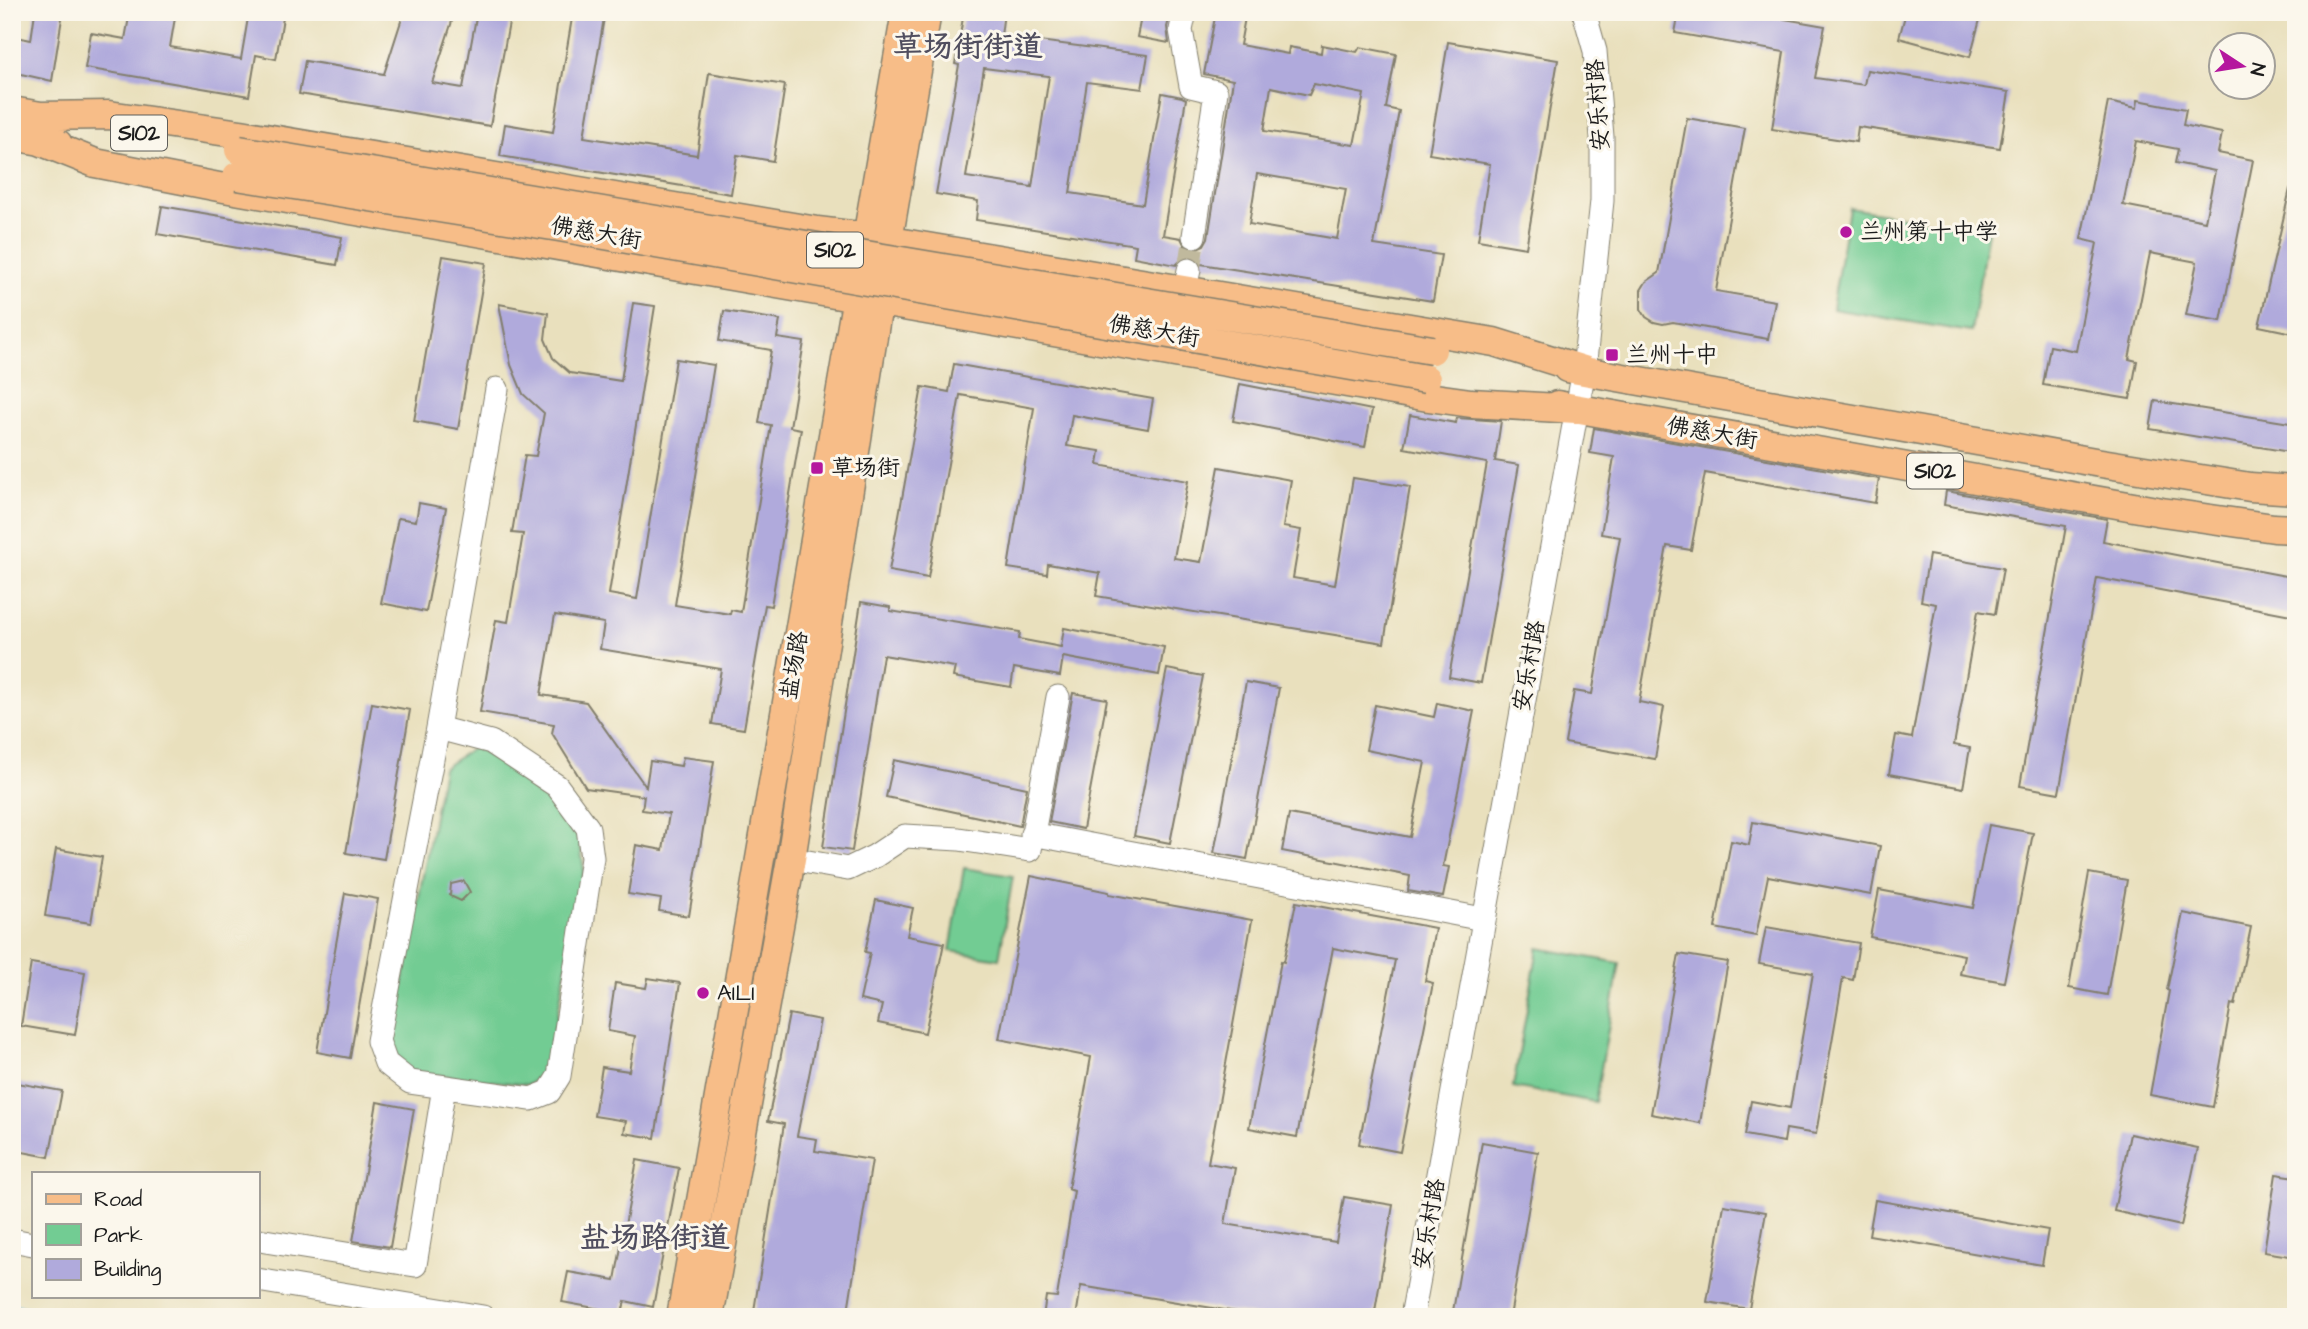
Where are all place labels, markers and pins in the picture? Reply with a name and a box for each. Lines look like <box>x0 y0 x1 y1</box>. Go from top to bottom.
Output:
place label: 兰州第十中学 <box>1860 216 1998 248</box>
marker: 兰州第十中学 <box>1838 224 1854 240</box>
place label: 兰州十中 <box>1626 339 1718 371</box>
marker: 兰州十中 <box>1604 347 1620 363</box>
place label: 草场街 <box>831 452 900 484</box>
marker: 草场街 <box>809 460 825 476</box>
place label: AILI <box>717 977 755 1009</box>
marker: AILI <box>695 985 711 1001</box>

